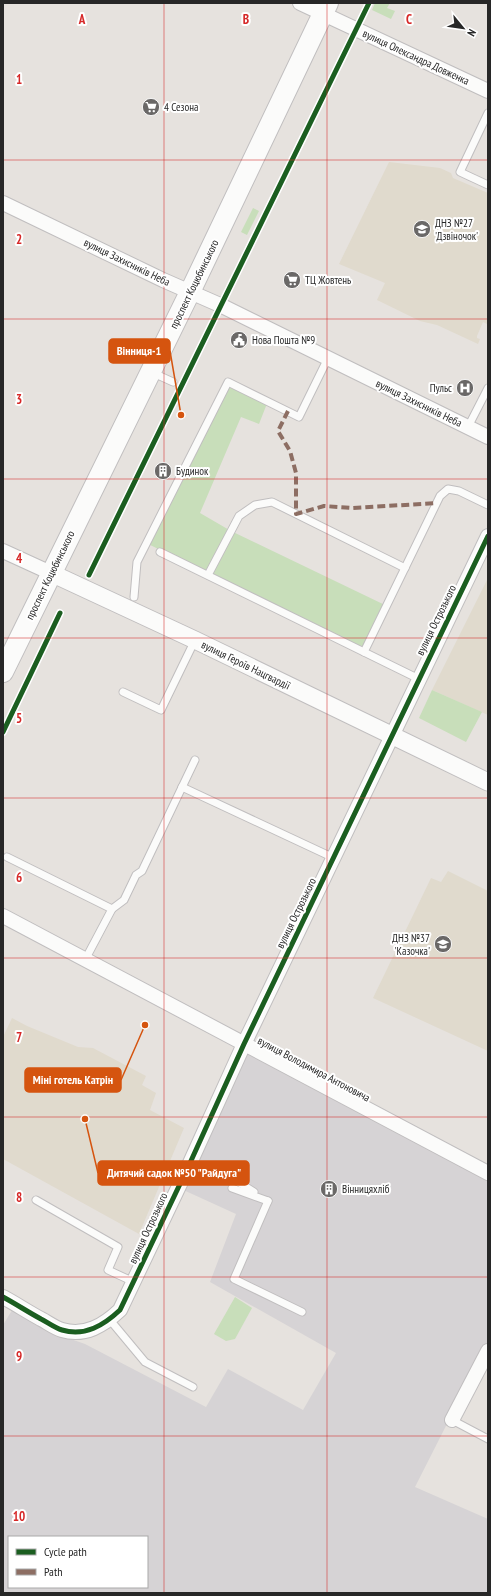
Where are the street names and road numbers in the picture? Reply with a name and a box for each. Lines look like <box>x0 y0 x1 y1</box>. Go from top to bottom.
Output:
street label: вулиця Олександра Довженка <box>360 26 472 88</box>
street label: вулиця Захисників Неба <box>82 235 172 289</box>
street label: проспект Коцюбинського <box>166 237 222 331</box>
street label: вулиця Захисників Неба <box>374 376 464 430</box>
street label: проспект Коцюбинського <box>22 528 78 622</box>
street label: вулиця Острозького <box>413 582 459 658</box>
street label: вулиця Героїв Нацгвардії <box>199 637 293 693</box>
street label: вулиця Острозького <box>273 875 319 951</box>
street label: вулиця Володимира Антоновича <box>255 1033 373 1105</box>
street label: вулиця Острозького <box>125 1190 171 1266</box>

